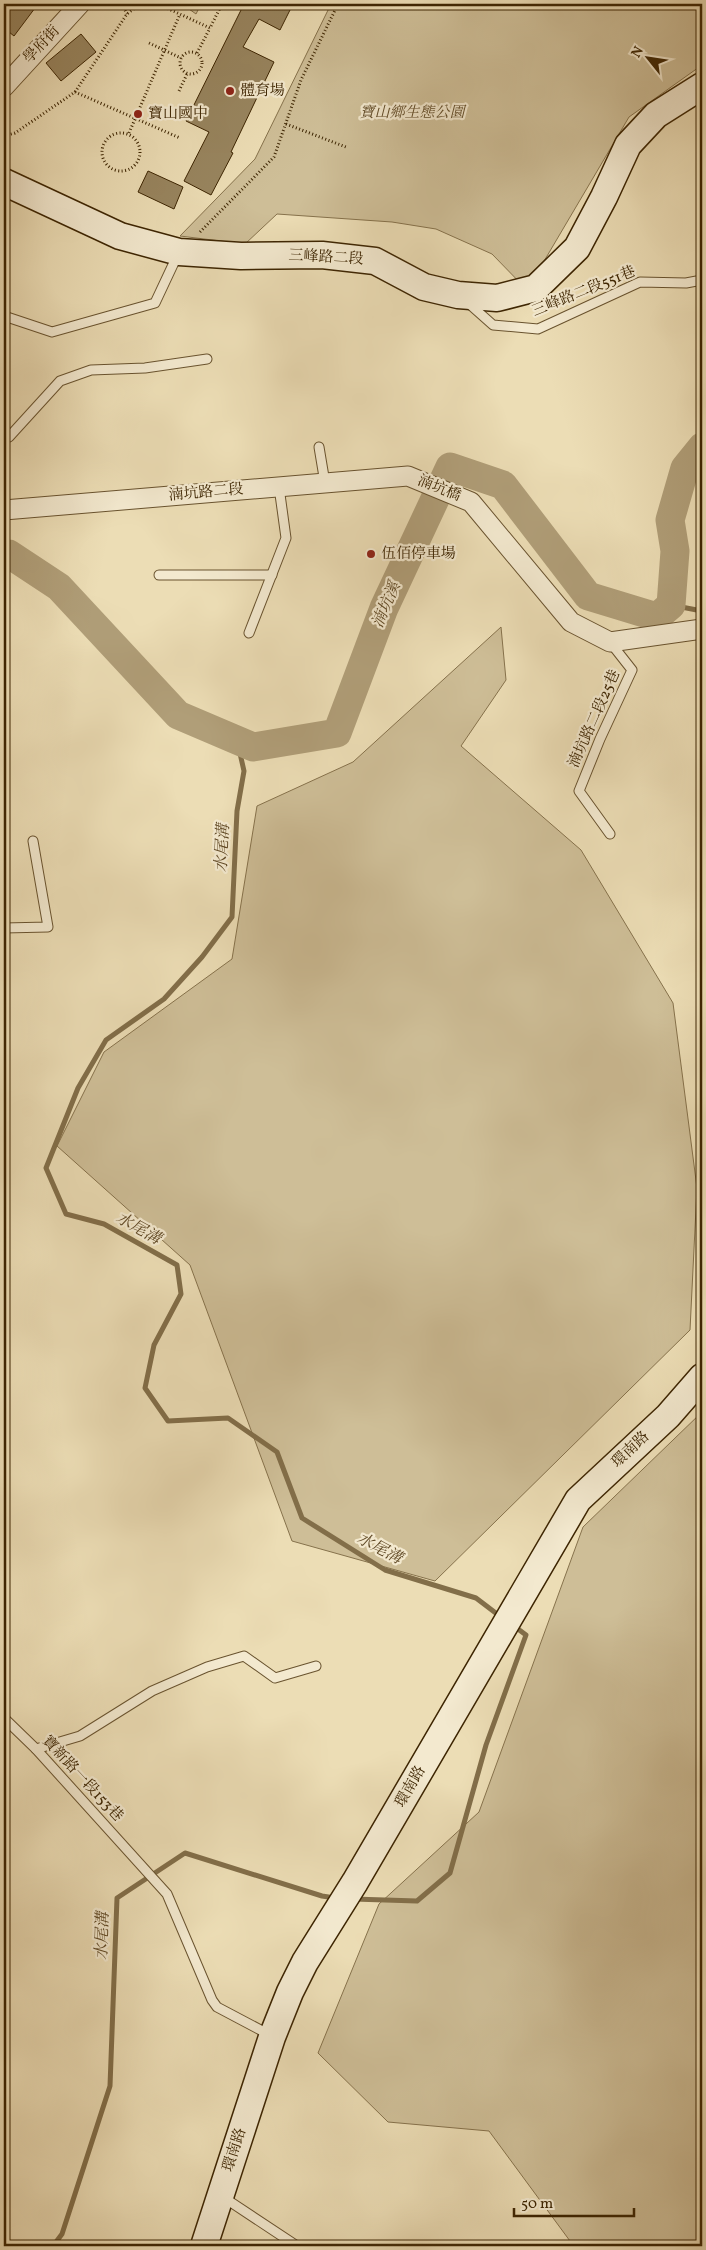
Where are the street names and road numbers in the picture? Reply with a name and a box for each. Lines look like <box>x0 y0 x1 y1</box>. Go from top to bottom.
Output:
street label: 學府街 <box>19 21 65 69</box>
street label: 三峰路二段 <box>288 246 364 270</box>
street label: 三峰路二段551巷 <box>529 262 639 322</box>
street label: 湳坑橋 <box>414 471 464 507</box>
street label: 湳坑路二段 <box>168 479 244 507</box>
street label: 湳坑路二段25巷 <box>564 667 626 771</box>
street label: 環南路 <box>607 1427 655 1473</box>
street label: 寶新路一段153巷 <box>37 1731 127 1827</box>
street label: 環南路 <box>391 1762 431 1812</box>
street label: 環南路 <box>218 2125 252 2175</box>

